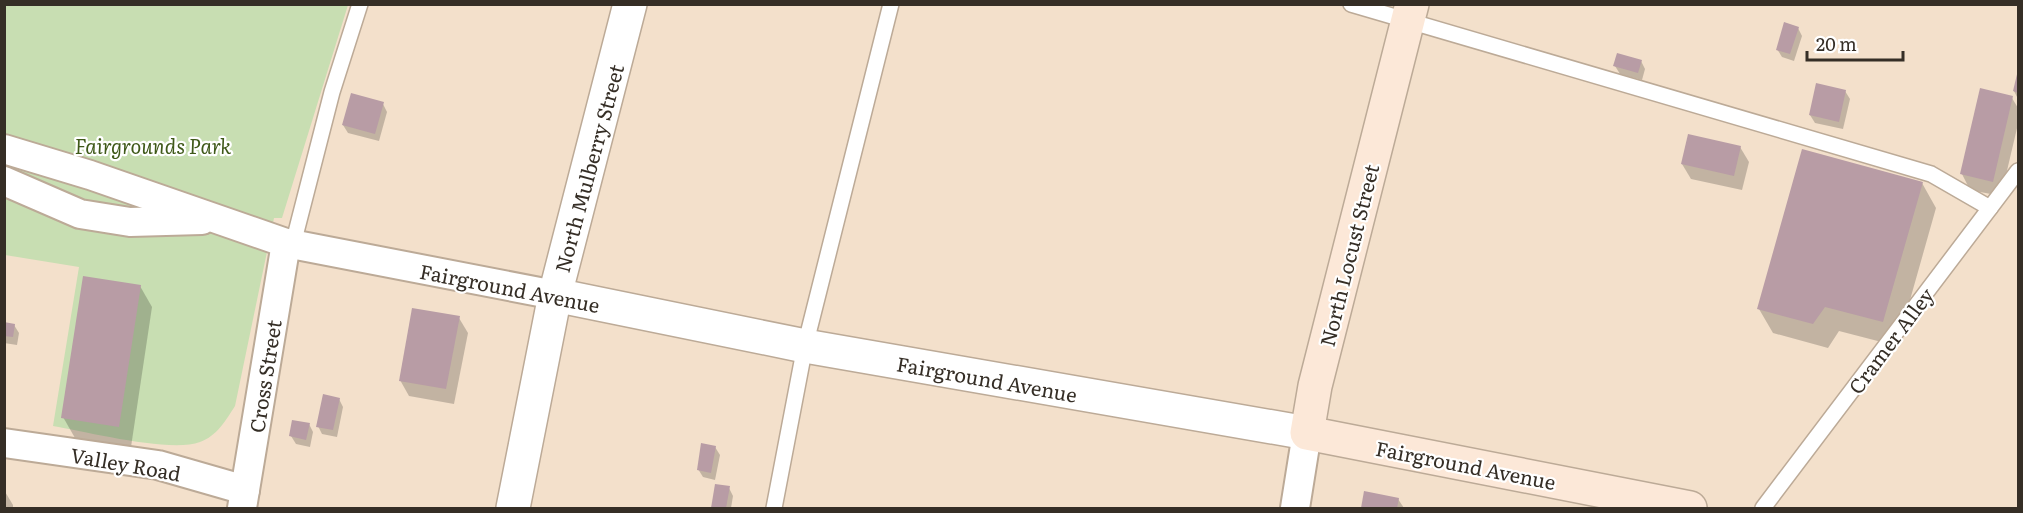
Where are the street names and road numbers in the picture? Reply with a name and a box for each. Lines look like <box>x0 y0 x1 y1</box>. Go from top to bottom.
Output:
street label: North Mulberry Street <box>546 61 630 275</box>
street label: North Locust Street <box>1311 161 1385 349</box>
street label: Fairground Avenue <box>417 255 603 319</box>
street label: Cramer Alley <box>1840 280 1940 400</box>
street label: Cross Street <box>240 317 288 435</box>
street label: Fairground Avenue <box>894 347 1080 409</box>
street label: Fairground Avenue <box>1373 432 1559 496</box>
street label: Valley Road <box>68 439 184 487</box>

